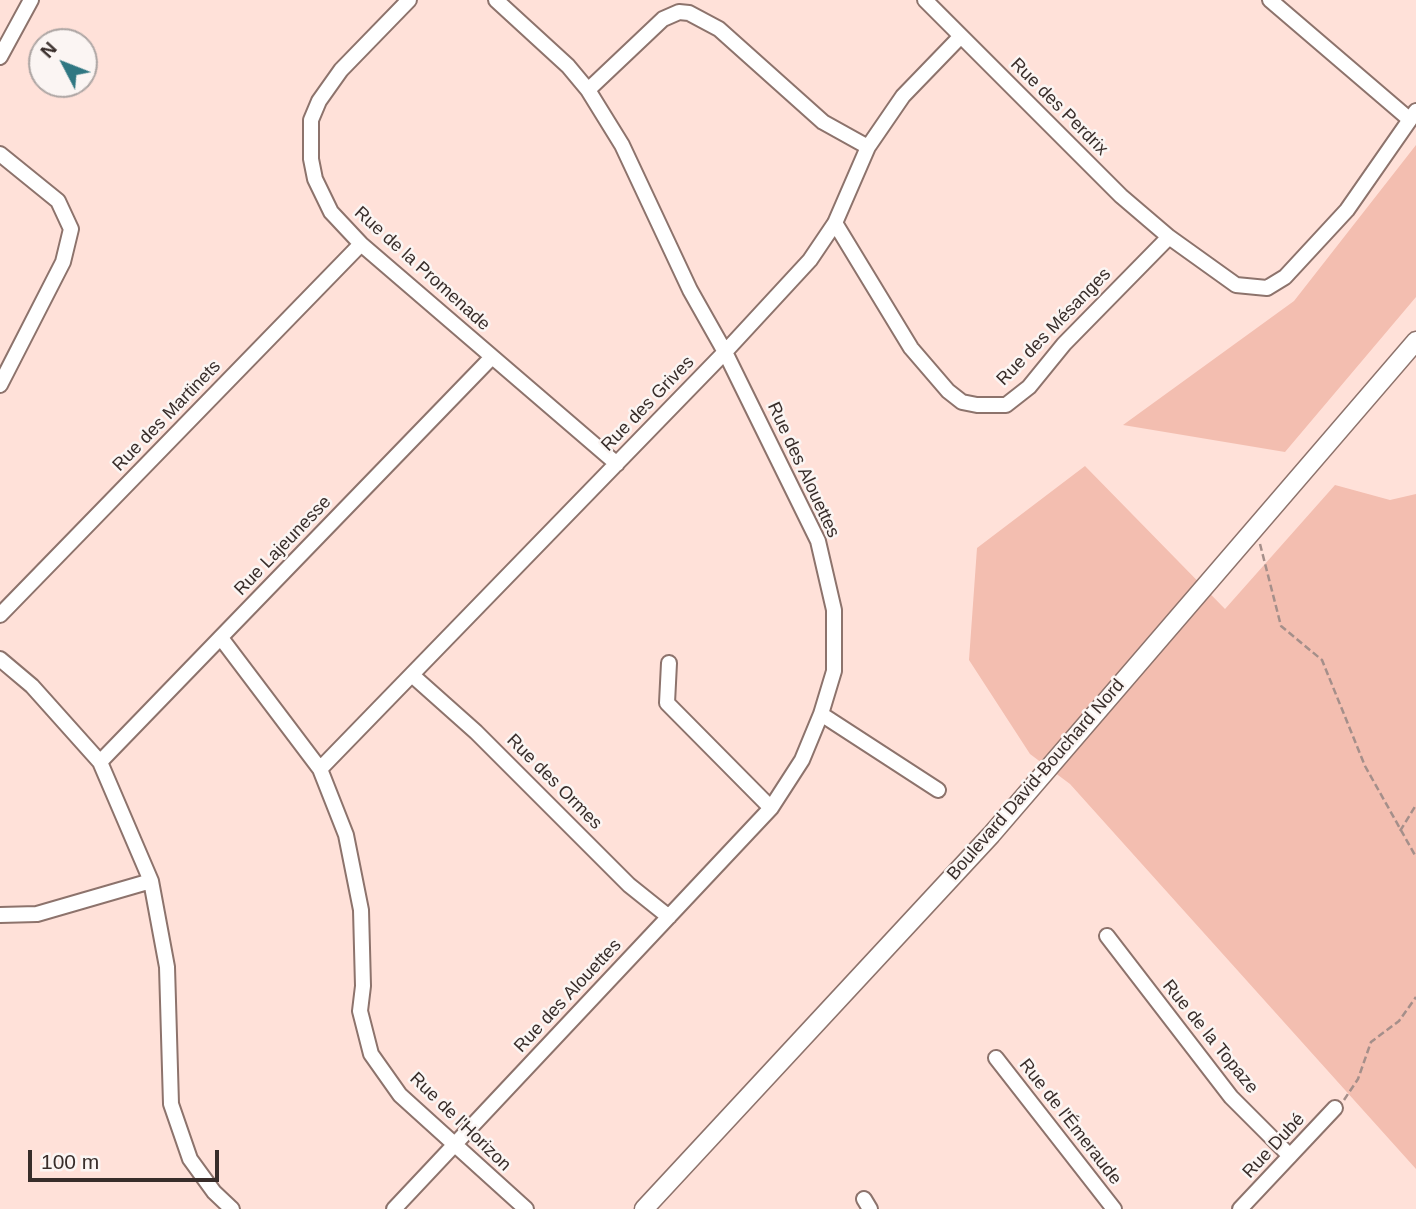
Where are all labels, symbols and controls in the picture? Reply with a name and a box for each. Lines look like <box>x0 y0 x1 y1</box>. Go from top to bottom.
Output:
north arrow <box>28 28 98 98</box>
text: N <box>36 38 61 62</box>
street label: Rue des Perdrix <box>1006 54 1112 160</box>
street label: Rue de la Promenade <box>350 202 494 336</box>
street label: Rue des Mésanges <box>992 264 1116 390</box>
street label: Rue des Grives <box>597 352 699 456</box>
street label: Rue des Martinets <box>108 356 226 476</box>
street label: Rue des Alouettes <box>762 399 844 541</box>
street label: Rue Lajeunesse <box>230 492 336 600</box>
street label: Boulevard David-Bouchard Nord <box>943 675 1129 885</box>
street label: Rue des Ormes <box>502 730 606 834</box>
street label: Rue des Alouettes <box>510 935 626 1057</box>
street label: Rue de la Topaze <box>1158 976 1262 1098</box>
street label: Rue de l'Émeraude <box>1014 1055 1126 1189</box>
street label: Rue de l'Horizon <box>405 1068 515 1176</box>
street label: Rue Dubé <box>1238 1109 1310 1183</box>
scale bar <box>32 1136 222 1180</box>
text: 100 m <box>41 1150 99 1173</box>

